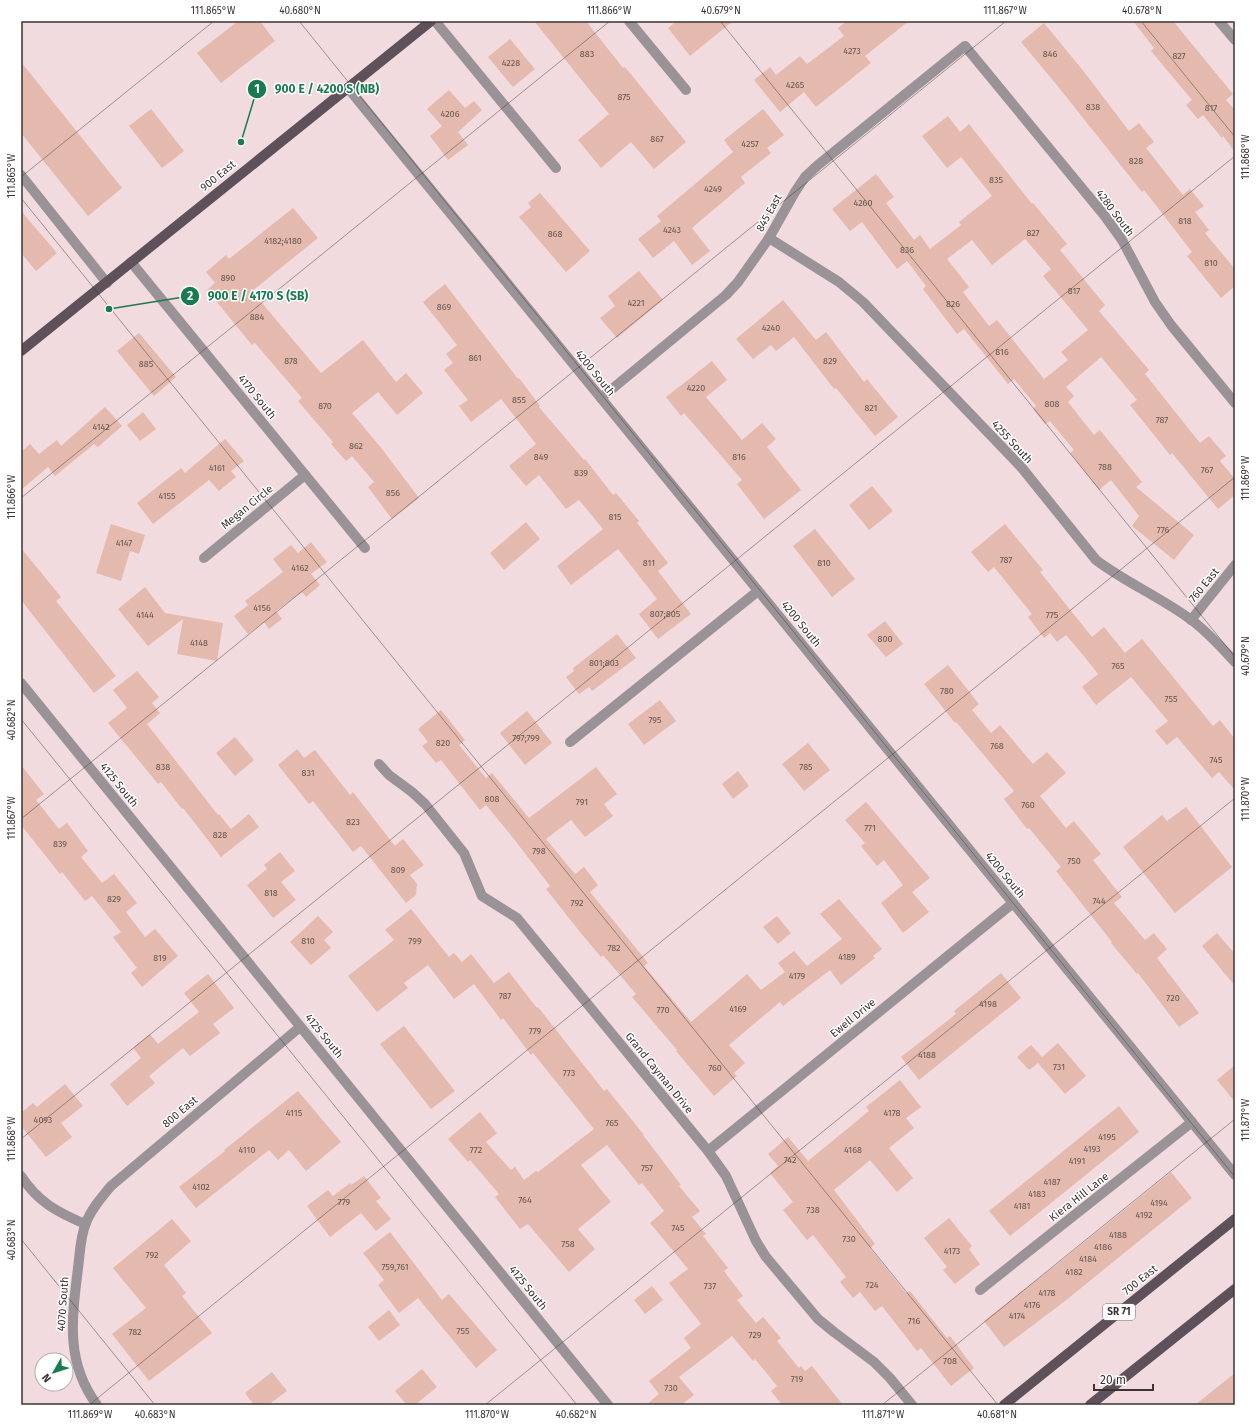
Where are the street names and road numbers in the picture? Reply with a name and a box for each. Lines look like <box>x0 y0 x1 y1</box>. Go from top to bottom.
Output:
street label: 900 East <box>198 158 238 194</box>
street label: 4280 South <box>1093 187 1137 239</box>
street label: 845 East <box>753 192 785 234</box>
street label: 4200 South <box>572 347 618 399</box>
street label: 4170 South <box>235 372 279 422</box>
street label: 4255 South <box>989 418 1035 466</box>
street label: Megan Circle <box>218 482 276 532</box>
street label: 760 East <box>1186 565 1222 605</box>
street label: 4200 South <box>778 598 824 650</box>
street label: 4125 South <box>97 760 141 810</box>
street label: 4200 South <box>982 849 1028 901</box>
street label: Ewell Drive <box>828 996 878 1040</box>
street label: 4125 South <box>302 1011 346 1061</box>
street label: Grand Cayman Drive <box>622 1030 696 1116</box>
street label: 800 East <box>160 1094 200 1130</box>
street label: Kiera Hill Lane <box>1047 1170 1111 1224</box>
street label: 700 East <box>1120 1262 1160 1298</box>
street label: 4125 South <box>506 1263 550 1313</box>
street label: 4070 South <box>55 1276 71 1332</box>
road number: SR 71 <box>1103 1304 1135 1320</box>

